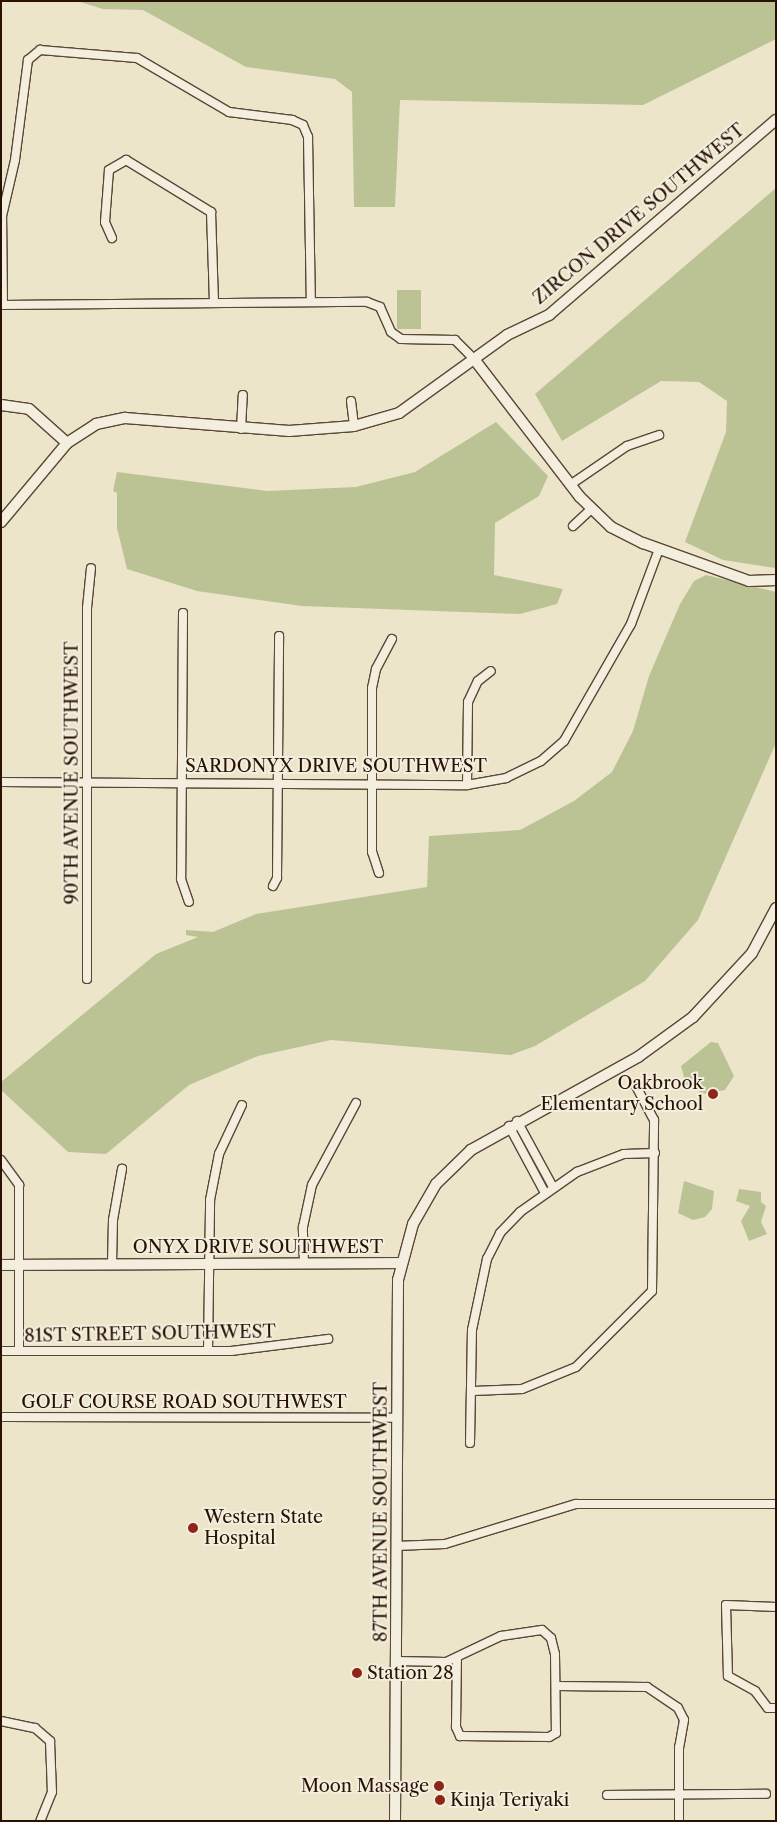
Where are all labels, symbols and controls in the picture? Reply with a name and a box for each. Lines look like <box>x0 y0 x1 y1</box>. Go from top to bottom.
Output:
street label: ZIRCON DRIVE SOUTHWEST <box>529 119 749 309</box>
street label: 90TH AVENUE SOUTHWEST <box>61 641 83 905</box>
street label: SARDONYX DRIVE SOUTHWEST <box>185 755 487 777</box>
place label: Oakbrook Elementary School <box>540 1073 703 1116</box>
marker: Oakbrook Elementary School <box>707 1088 719 1100</box>
street label: ONYX DRIVE SOUTHWEST <box>133 1236 383 1258</box>
street label: 81ST STREET SOUTHWEST <box>24 1321 276 1347</box>
street label: 87TH AVENUE SOUTHWEST <box>370 1381 392 1643</box>
street label: GOLF COURSE ROAD SOUTHWEST <box>21 1391 347 1413</box>
place label: Western State Hospital <box>204 1507 323 1550</box>
marker: Western State Hospital <box>186 1521 200 1535</box>
place label: Station 28 <box>367 1662 454 1684</box>
marker: Station 28 <box>351 1667 363 1679</box>
place label: Moon Massage <box>301 1775 429 1797</box>
marker: Moon Massage <box>433 1780 445 1792</box>
place label: Kinja Teriyaki <box>450 1789 570 1811</box>
marker: Kinja Teriyaki <box>434 1794 446 1806</box>

